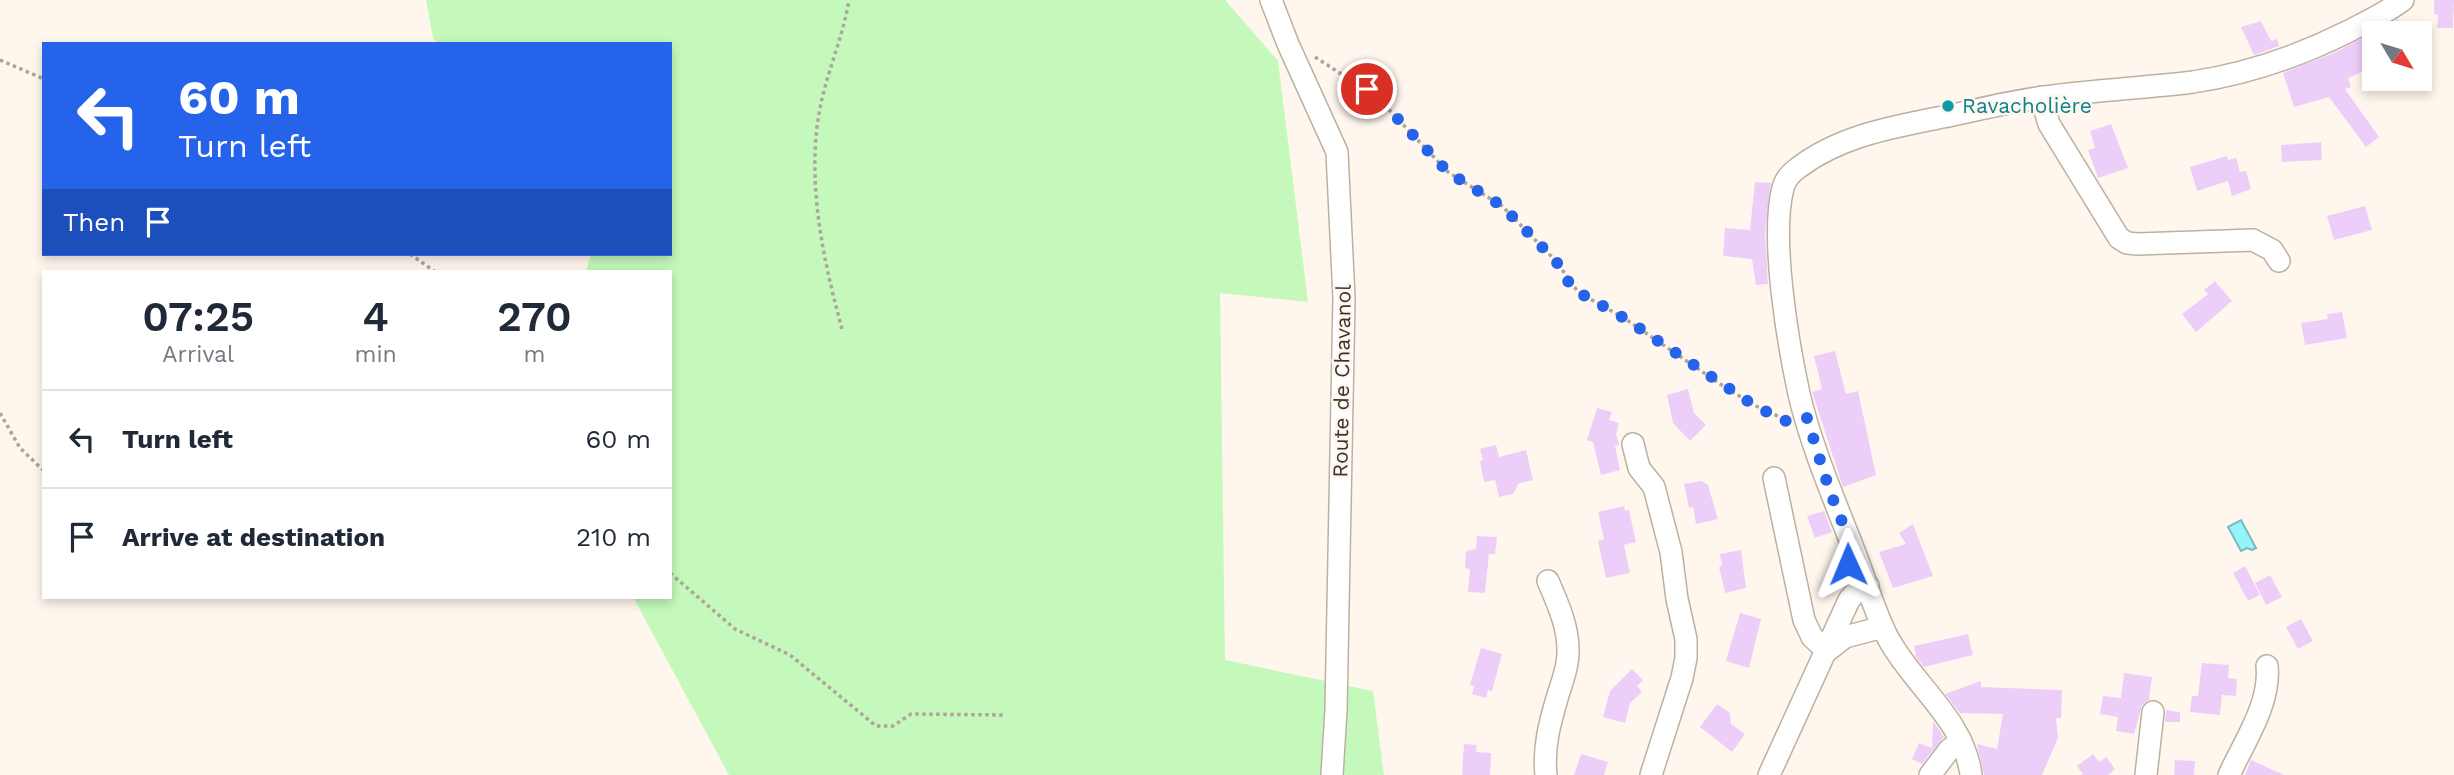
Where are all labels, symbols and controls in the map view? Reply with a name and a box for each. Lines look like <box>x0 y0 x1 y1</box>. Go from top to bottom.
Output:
north arrow <box>2362 21 2432 91</box>
map controls <box>2362 21 2432 91</box>
pin <box>1337 59 1397 119</box>
text: 60 m <box>178 68 300 126</box>
icon: left <box>63 70 154 161</box>
icon: arrive <box>1348 70 1386 108</box>
place label: Ravacholière <box>1962 93 2092 118</box>
marker: Ravacholière <box>1940 98 1956 114</box>
text: Turn left <box>178 127 311 165</box>
icon: arrive <box>139 203 177 241</box>
text: Then <box>63 207 125 237</box>
street label: Route de Chavanol <box>1327 284 1356 478</box>
text: 07:25 <box>142 292 254 341</box>
text: 4 <box>362 292 389 341</box>
text: 270 <box>497 292 572 341</box>
text: Arrival <box>162 341 234 368</box>
text: min <box>355 341 397 368</box>
text: m <box>523 341 545 368</box>
icon: left <box>63 420 101 458</box>
text: Turn left <box>122 424 233 454</box>
text: 60 m <box>585 424 651 454</box>
icon: arrive <box>63 518 101 556</box>
text: Arrive at destination <box>122 522 385 552</box>
text: 210 m <box>576 522 651 552</box>
position arrow <box>1811 527 1885 601</box>

